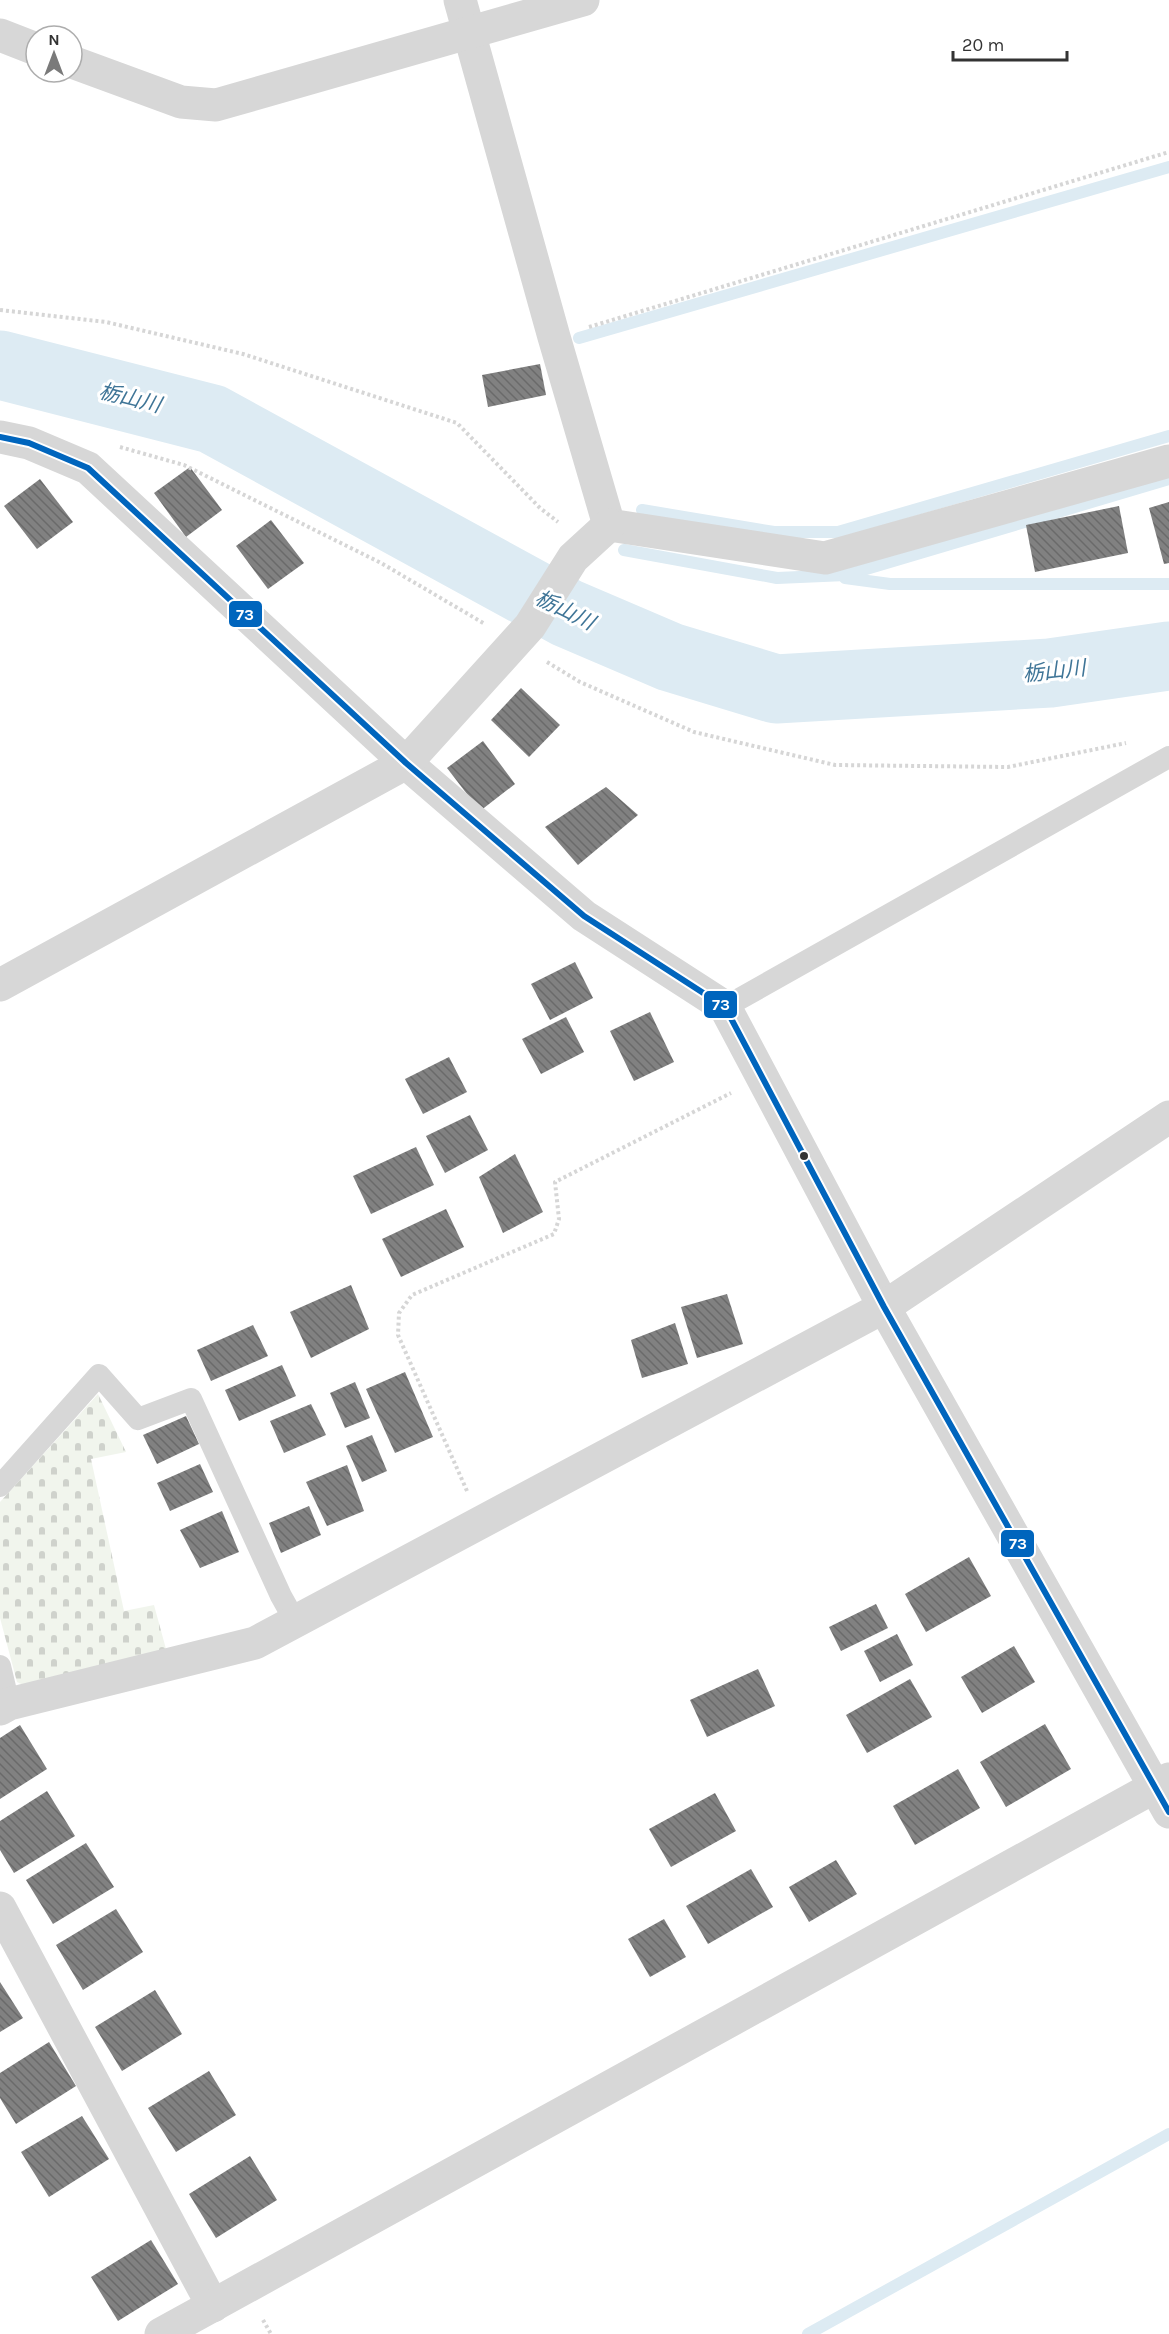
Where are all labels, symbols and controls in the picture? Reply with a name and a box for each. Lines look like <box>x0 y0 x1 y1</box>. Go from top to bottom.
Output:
north arrow <box>24 24 84 84</box>
scale bar <box>953 24 1067 62</box>
text: N <box>48 30 60 49</box>
text: 20 m <box>962 34 1004 56</box>
water label: 栃山川 <box>97 379 165 418</box>
water label: 栃山川 <box>531 585 600 635</box>
line badge: 73 <box>228 600 263 628</box>
text: 73 <box>236 605 254 624</box>
water label: 栃山川 <box>1021 656 1089 686</box>
line badge: 73 <box>703 990 738 1019</box>
text: 73 <box>712 995 730 1014</box>
unlabelled marker <box>798 1150 810 1162</box>
line badge: 73 <box>1000 1529 1035 1558</box>
text: 73 <box>1009 1534 1027 1553</box>

